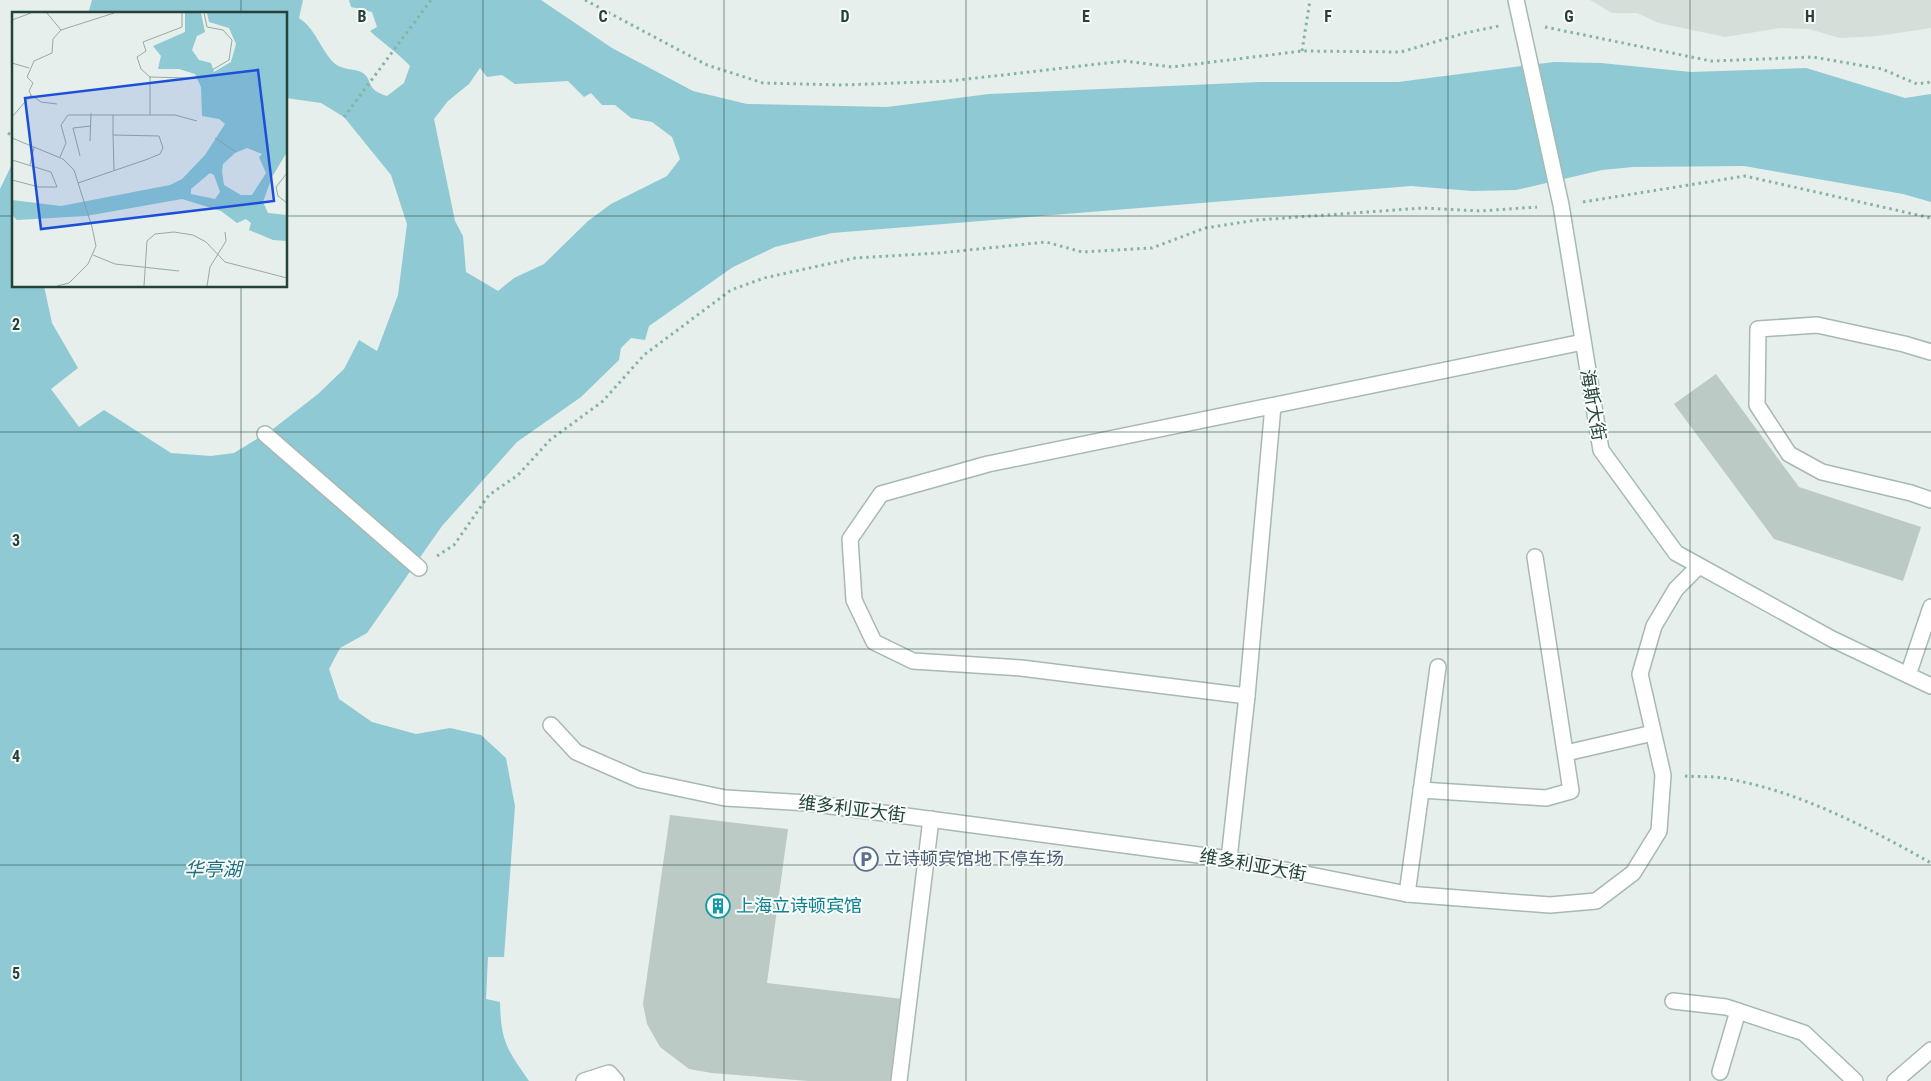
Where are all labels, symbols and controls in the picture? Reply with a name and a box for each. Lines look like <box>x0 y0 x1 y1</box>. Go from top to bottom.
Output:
text: B <box>358 7 367 26</box>
text: C <box>598 7 608 26</box>
text: D <box>840 7 850 26</box>
text: E <box>1082 7 1090 26</box>
text: F <box>1324 7 1332 26</box>
text: G <box>1564 7 1574 26</box>
text: H <box>1805 7 1815 26</box>
inset map <box>12 12 288 288</box>
text: 2 <box>12 315 20 334</box>
street label: 海斯大街 <box>1577 368 1610 442</box>
text: 3 <box>12 531 20 550</box>
text: 4 <box>12 747 20 766</box>
street label: 维多利亚大街 <box>797 792 907 826</box>
street label: 维多利亚大街 <box>1198 845 1308 884</box>
parking icon: 立诗顿宾馆地下停车场 <box>853 846 879 872</box>
place label: 立诗顿宾馆地下停车场 <box>884 848 1064 869</box>
water label: 华亭湖 <box>184 858 244 881</box>
building icon: 上海立诗顿宾馆 <box>705 893 731 919</box>
place label: 上海立诗顿宾馆 <box>736 895 862 916</box>
text: 5 <box>12 964 20 983</box>

